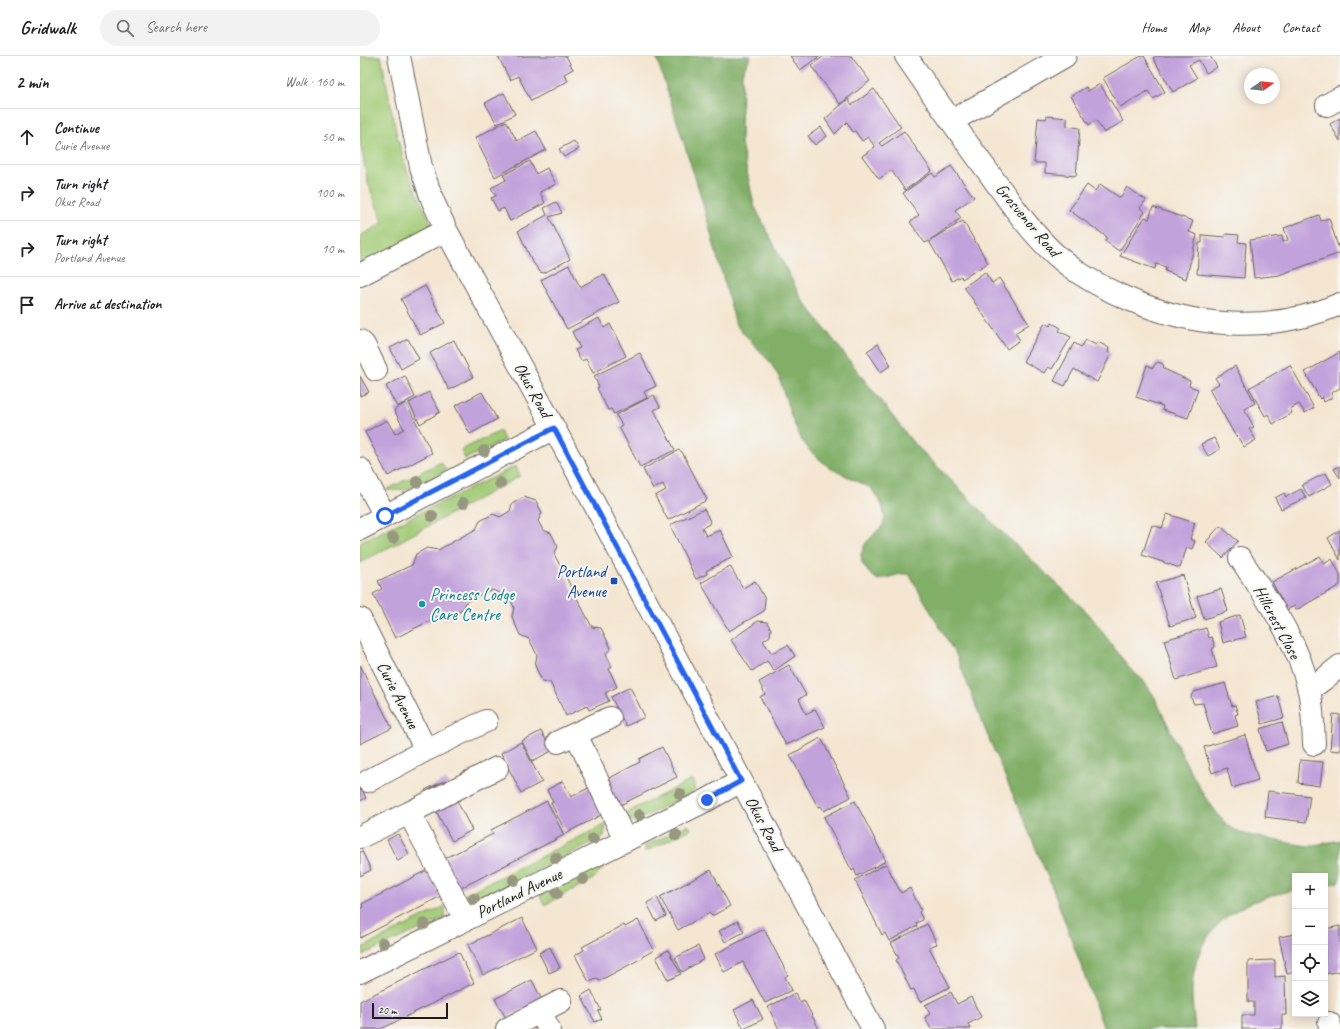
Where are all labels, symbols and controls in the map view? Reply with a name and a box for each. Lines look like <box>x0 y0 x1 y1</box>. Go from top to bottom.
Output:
search box <box>100 10 380 46</box>
text: Gridwalk <box>20 16 76 40</box>
icon: search <box>114 17 136 39</box>
text: Search here <box>146 18 207 37</box>
text: Home <box>1141 19 1167 36</box>
text: Map <box>1189 19 1210 36</box>
text: About <box>1232 19 1260 36</box>
text: Contact <box>1282 19 1320 36</box>
north arrow <box>1244 68 1280 104</box>
text: 2 min <box>16 72 49 93</box>
text: Walk · 160 m <box>285 74 344 90</box>
text: Continue <box>54 119 99 138</box>
icon: ahead <box>16 126 38 148</box>
text: 50 m <box>322 129 344 145</box>
text: Curie Avenue <box>54 138 109 154</box>
text: Turn right <box>54 175 107 194</box>
street label: Grosvenor Road <box>991 179 1066 263</box>
icon: right <box>16 182 38 204</box>
text: 100 m <box>316 185 344 201</box>
text: Okus Road <box>54 194 100 210</box>
text: Turn right <box>54 231 107 250</box>
icon: right <box>16 238 38 260</box>
text: 10 m <box>322 241 344 257</box>
text: Portland Avenue <box>54 250 125 266</box>
icon: arrive <box>16 294 38 316</box>
text: Arrive at destination <box>54 295 161 314</box>
street label: Okus Road <box>509 359 558 423</box>
route start <box>376 507 394 525</box>
place label: Portland Avenue <box>557 561 609 602</box>
marker: Portland Avenue <box>609 576 619 586</box>
street label: Hillcrest Close <box>1249 582 1306 664</box>
place label: Princess Lodge Care Centre <box>430 584 515 625</box>
marker: Princess Lodge Care Centre <box>417 599 427 609</box>
street label: Curie Avenue <box>372 658 424 733</box>
route end <box>698 791 716 809</box>
street label: Okus Road <box>741 793 788 857</box>
street label: Portland Avenue <box>473 863 566 923</box>
map controls <box>1292 873 1328 1017</box>
button: + <box>1292 873 1328 909</box>
button: − <box>1292 909 1328 945</box>
button: locate <box>1292 945 1328 981</box>
button: layers <box>1292 981 1328 1017</box>
scale bar <box>372 1001 448 1020</box>
text: 20 m <box>378 1003 397 1017</box>

